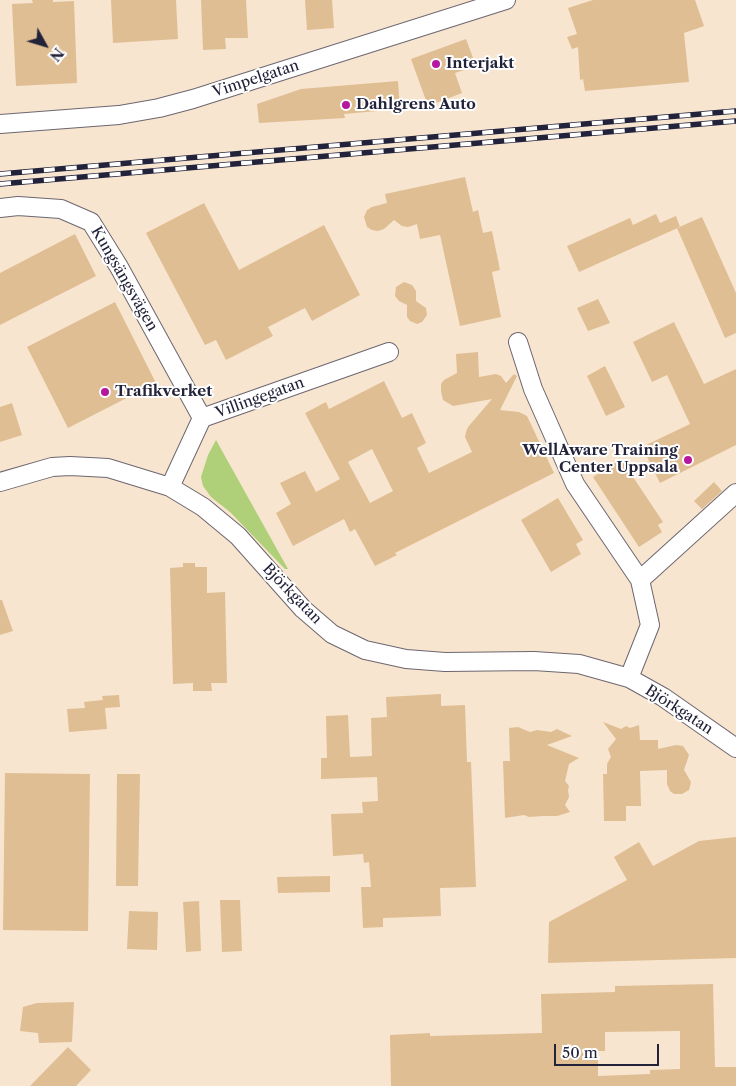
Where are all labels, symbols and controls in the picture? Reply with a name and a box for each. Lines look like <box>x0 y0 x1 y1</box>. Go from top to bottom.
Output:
north arrow <box>20 20 70 70</box>
text: N <box>46 44 67 65</box>
place label: Interjakt <box>446 55 514 73</box>
street label: Vimpelgatan <box>211 57 301 101</box>
marker: Interjakt <box>430 58 442 70</box>
place label: Dahlgrens Auto <box>356 96 476 114</box>
marker: Dahlgrens Auto <box>340 99 352 111</box>
street label: Kungsängsvägen <box>87 224 161 334</box>
street label: Villingegatan <box>213 374 307 422</box>
place label: Trafikverket <box>115 383 212 401</box>
marker: Trafikverket <box>99 386 111 398</box>
place label: WellAware Training Center Uppsala <box>522 442 678 477</box>
marker: WellAware Training Center Uppsala <box>682 454 694 466</box>
street label: Björkgatan <box>259 560 325 628</box>
street label: Björkgatan <box>642 681 716 739</box>
scale bar <box>556 1034 661 1066</box>
text: 50 m <box>562 1043 598 1062</box>

